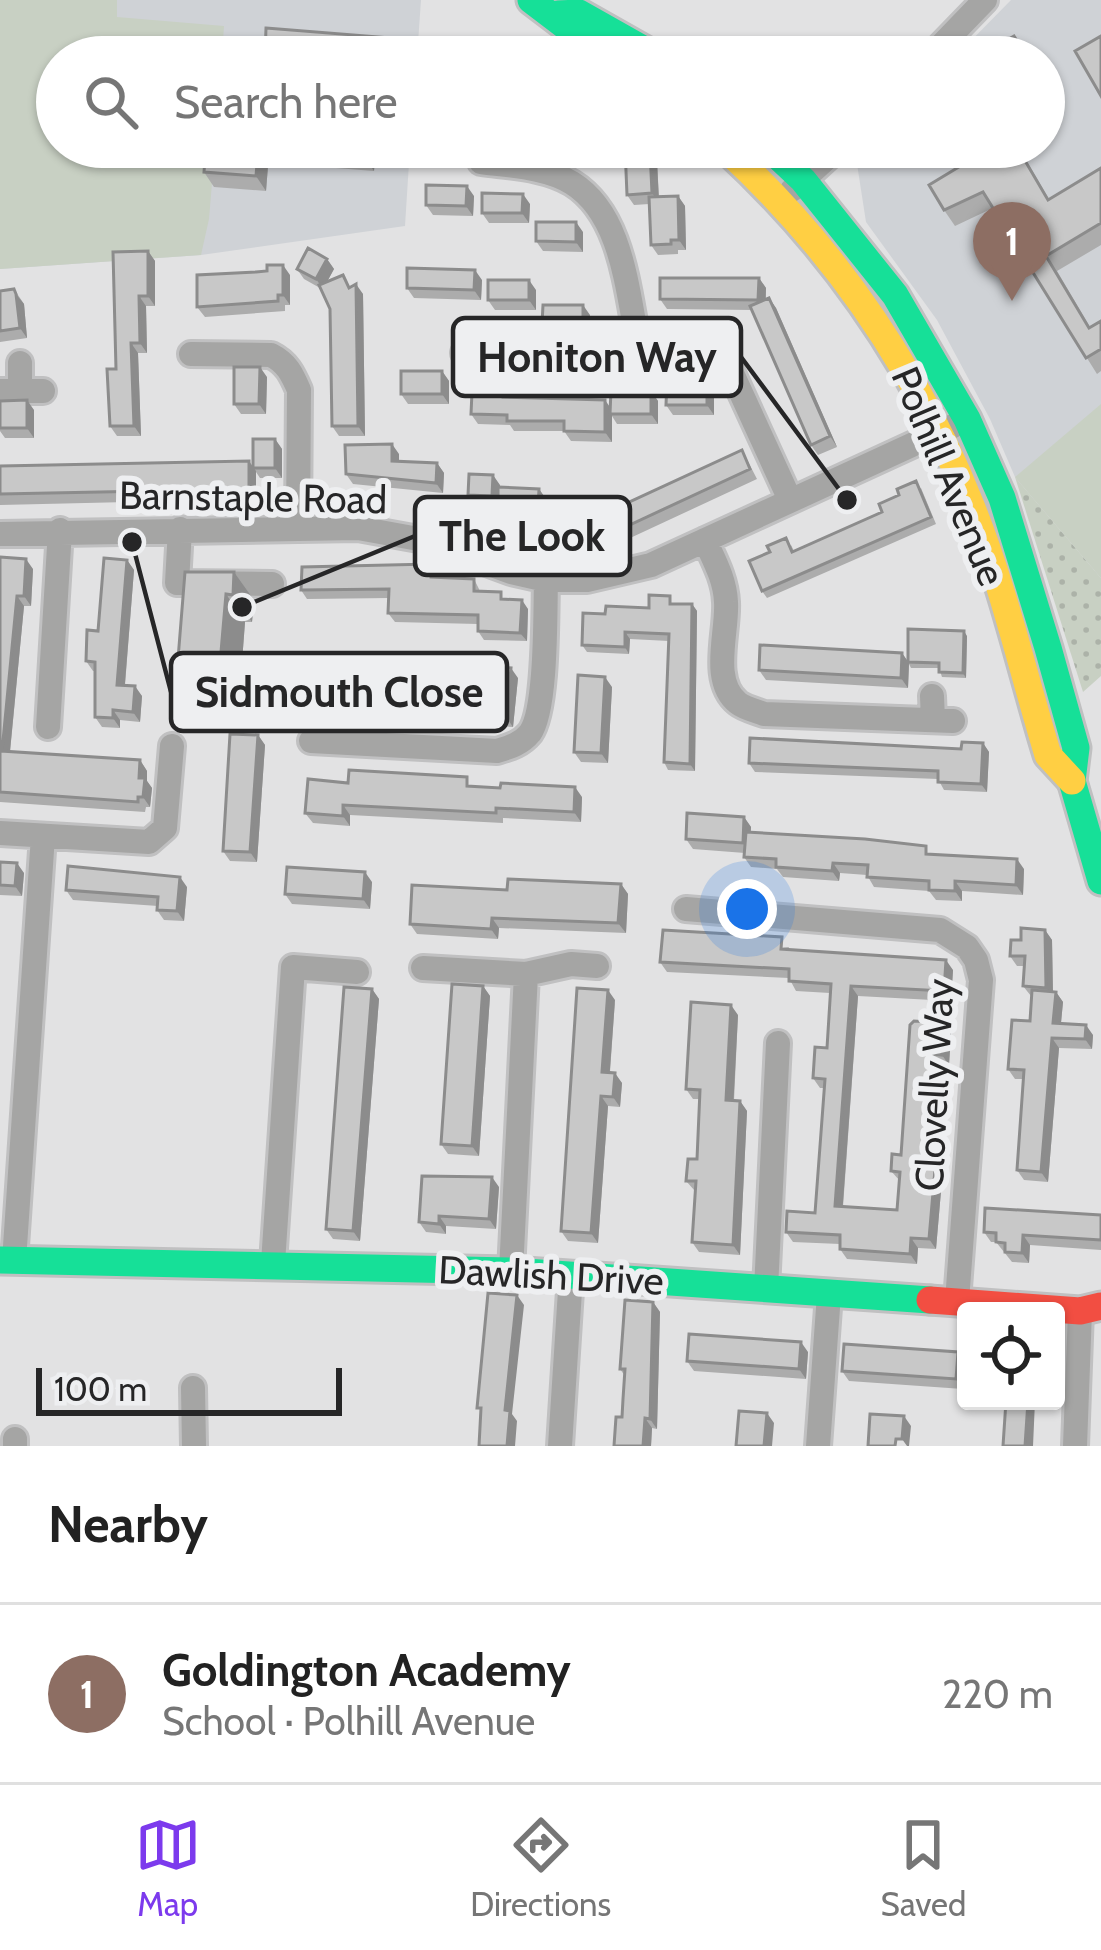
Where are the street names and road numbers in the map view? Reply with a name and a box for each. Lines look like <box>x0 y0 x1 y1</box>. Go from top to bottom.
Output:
street label: Polhill Avenue <box>881 360 1017 592</box>
street label: Barnstaple Road <box>118 471 388 523</box>
street label: Clovelly Way <box>904 977 964 1192</box>
street label: Dawlish Drive <box>437 1245 665 1305</box>

